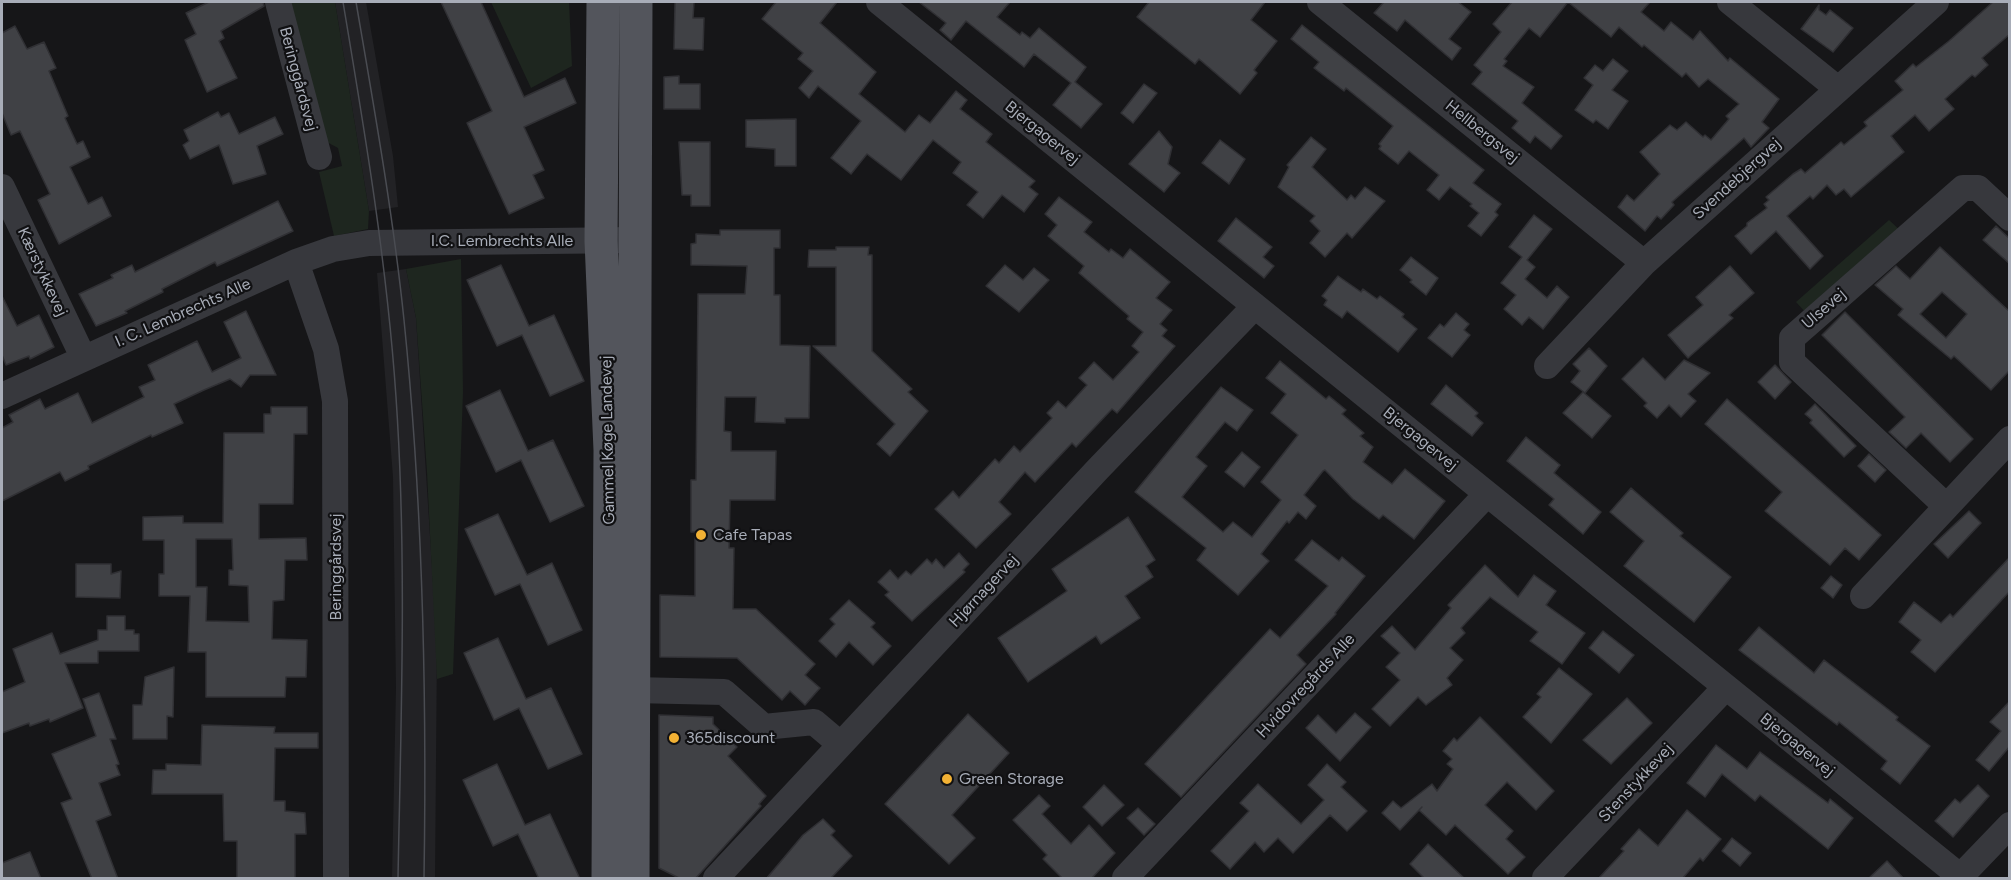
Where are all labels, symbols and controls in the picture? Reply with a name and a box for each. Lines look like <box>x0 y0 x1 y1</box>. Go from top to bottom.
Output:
street label: Beringgårdsvej <box>275 25 321 133</box>
street label: Hellbergsvej <box>1441 96 1523 168</box>
street label: Bjergagervej <box>1001 97 1083 169</box>
street label: Svendebjergvej <box>1689 134 1785 224</box>
street label: Kærstykkevej <box>13 224 71 320</box>
street label: I.C. Lembrechts Alle <box>431 231 573 251</box>
street label: I. C. Lembrechts Alle <box>112 274 254 352</box>
street label: Ulsevej <box>1798 285 1850 333</box>
street label: Gammel Køge Landevej <box>597 355 619 525</box>
street label: Bjergagervej <box>1379 403 1461 475</box>
street label: Beringgårdsvej <box>326 514 346 620</box>
place label: Cafe Tapas <box>713 525 792 545</box>
marker: Cafe Tapas <box>694 528 708 542</box>
street label: Hjørnagervej <box>945 551 1023 631</box>
street label: Hvidovregårds Alle <box>1253 630 1359 742</box>
street label: Bjergagervej <box>1756 709 1838 781</box>
place label: 365discount <box>686 728 775 748</box>
marker: 365discount <box>667 731 681 745</box>
street label: Stenstykkevej <box>1595 740 1677 826</box>
place label: Green Storage <box>959 769 1064 789</box>
marker: Green Storage <box>940 772 954 786</box>

